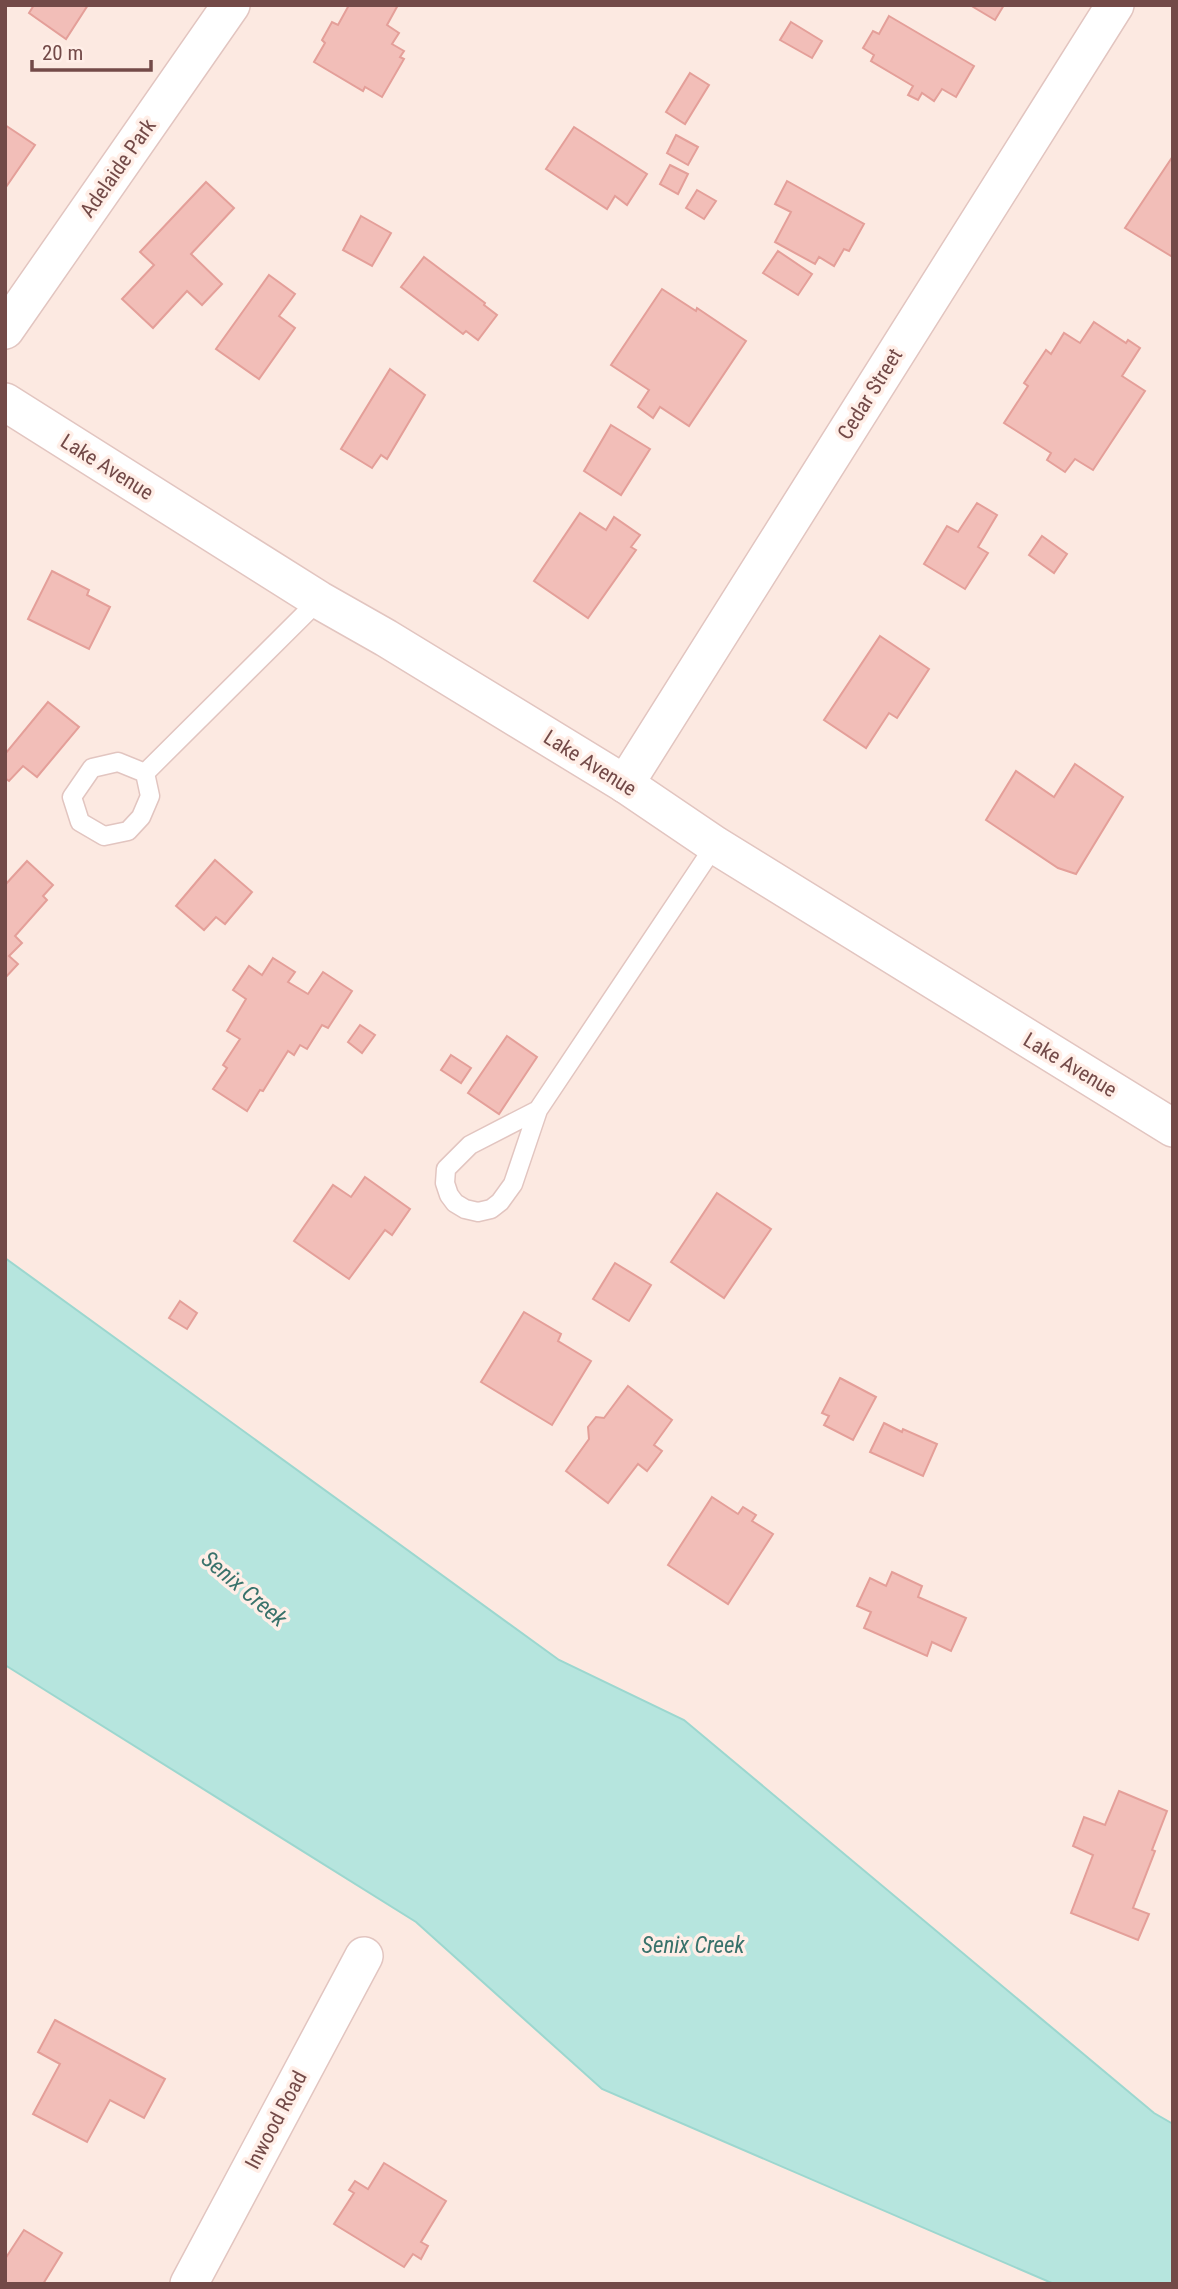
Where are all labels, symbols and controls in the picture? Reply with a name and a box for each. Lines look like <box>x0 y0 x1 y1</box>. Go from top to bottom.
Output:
scale bar <box>32 28 150 72</box>
text: 20 m <box>42 41 83 65</box>
street label: Adelaide Park <box>75 114 161 222</box>
street label: Cedar Street <box>833 344 907 444</box>
street label: Lake Avenue <box>56 429 158 505</box>
street label: Lake Avenue <box>539 725 641 801</box>
street label: Lake Avenue <box>1019 1028 1121 1102</box>
water label: Senix Creek <box>196 1545 293 1633</box>
water label: Senix Creek <box>641 1932 746 1959</box>
street label: Inwood Road <box>240 2067 312 2173</box>

